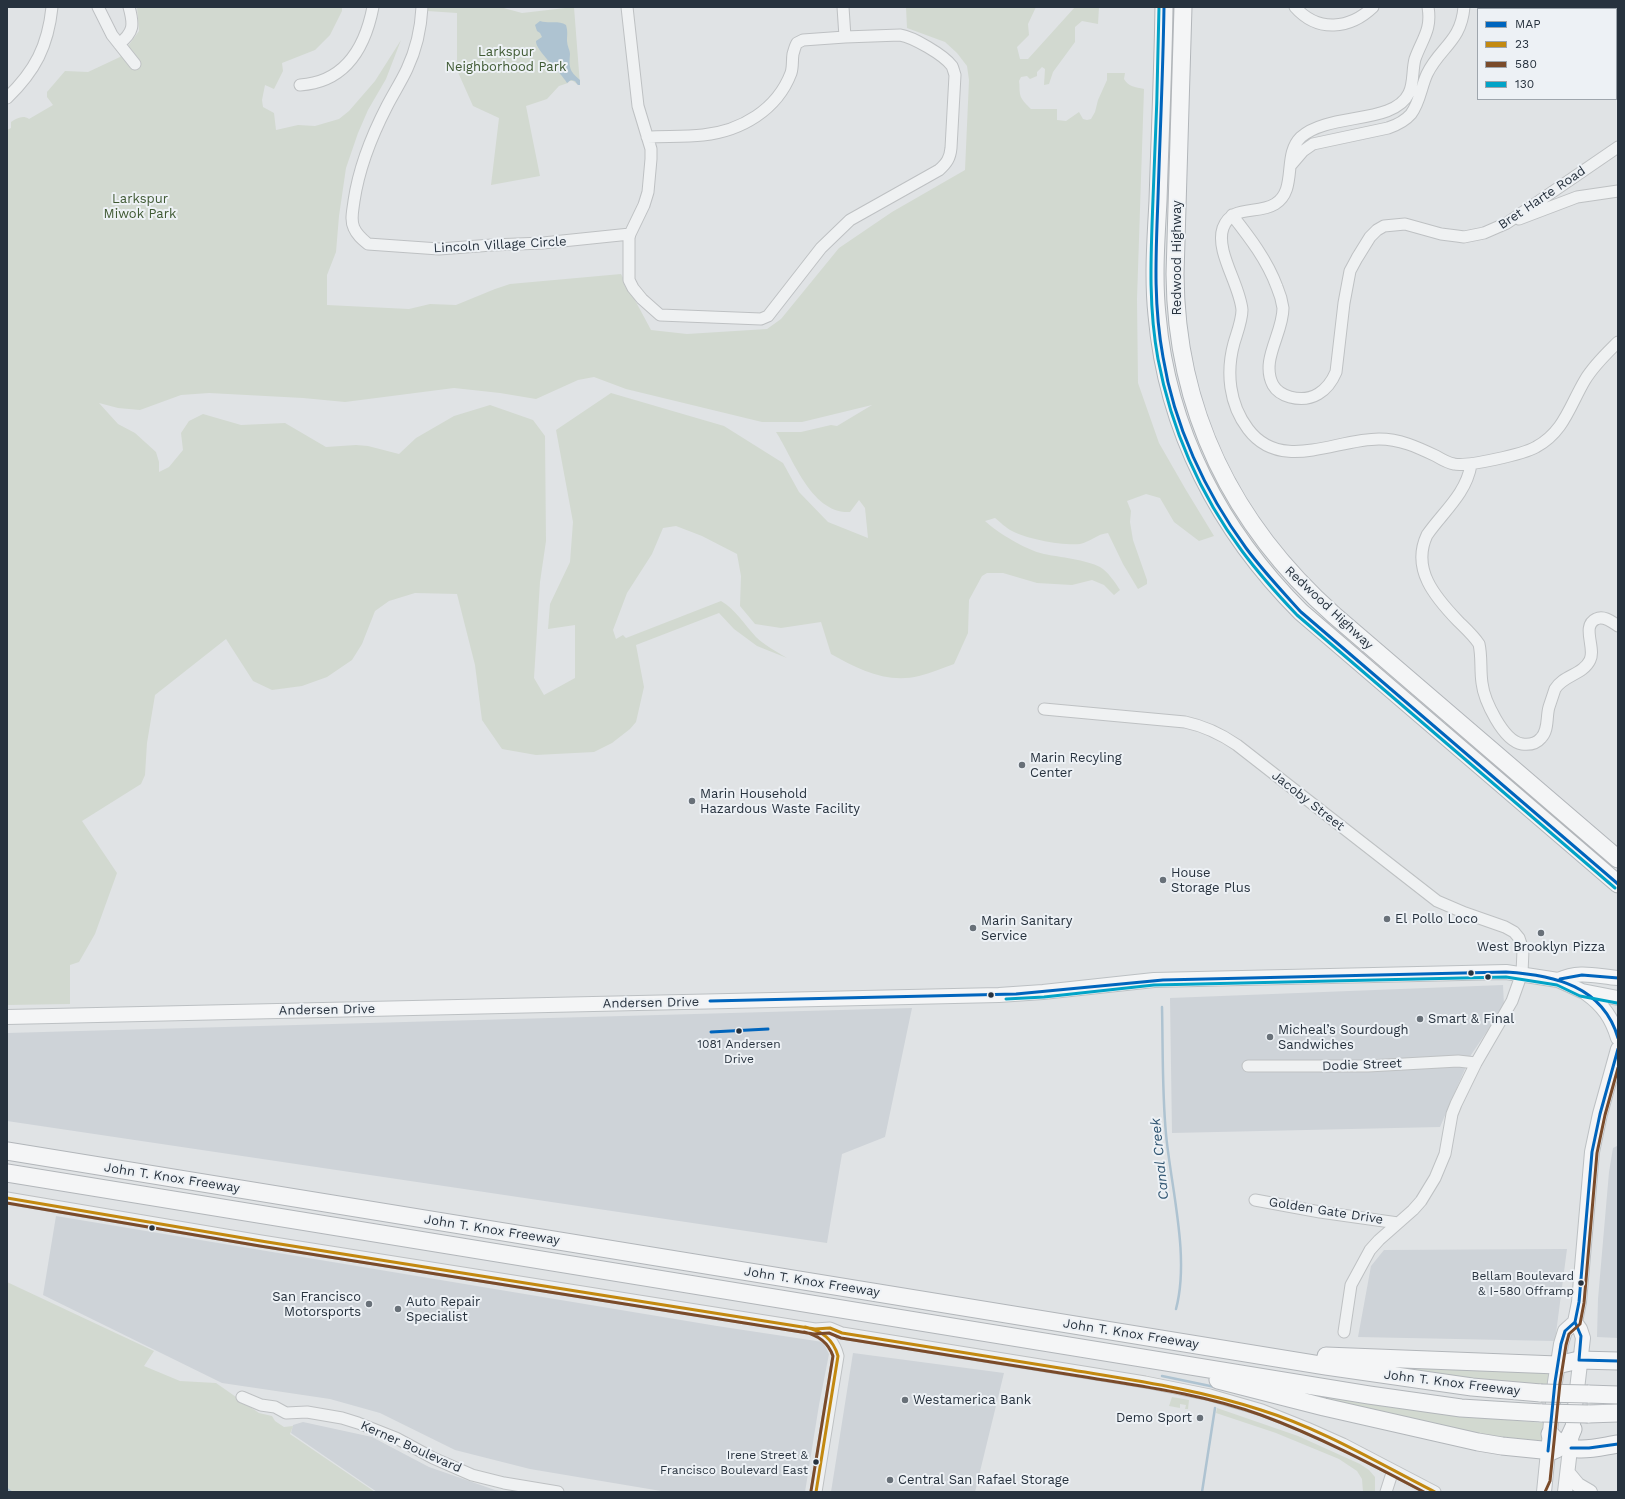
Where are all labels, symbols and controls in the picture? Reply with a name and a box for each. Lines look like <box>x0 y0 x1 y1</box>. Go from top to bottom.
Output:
legend <box>1477 8 1617 100</box>
text: MAP <box>1515 17 1541 31</box>
text: 23 <box>1515 37 1529 51</box>
park label: Larkspur Neighborhood Park <box>446 44 566 75</box>
text: 580 <box>1515 57 1537 71</box>
text: 130 <box>1515 77 1534 91</box>
street label: Bret Harte Road <box>1496 163 1588 233</box>
park label: Larkspur Miwok Park <box>104 191 176 222</box>
street label: Redwood Highway <box>1169 200 1185 316</box>
street label: Lincoln Village Circle <box>433 234 567 256</box>
street label: Redwood Highway <box>1282 563 1376 653</box>
place label: Marin Recyling Center <box>1030 750 1122 781</box>
marker: Marin Recyling Center <box>1017 760 1027 770</box>
street label: Jacoby Street <box>1269 768 1347 834</box>
place label: Marin Household Hazardous Waste Facility <box>700 786 860 817</box>
marker: Marin Household Hazardous Waste Facility <box>687 796 697 806</box>
place label: House Storage Plus <box>1171 865 1251 896</box>
marker: House Storage Plus <box>1158 875 1168 885</box>
place label: El Pollo Loco <box>1395 911 1478 927</box>
place label: Marin Sanitary Service <box>981 913 1073 944</box>
marker: El Pollo Loco <box>1382 914 1392 924</box>
marker: Marin Sanitary Service <box>968 923 978 933</box>
marker: West Brooklyn Pizza <box>1536 928 1546 938</box>
place label: West Brooklyn Pizza <box>1477 939 1605 955</box>
unlabelled marker <box>1466 968 1476 978</box>
unlabelled marker <box>1483 972 1493 982</box>
unlabelled marker <box>986 990 996 1000</box>
street label: Andersen Drive <box>603 994 699 1012</box>
street label: Andersen Drive <box>279 1001 375 1019</box>
place label: Smart & Final <box>1428 1011 1514 1027</box>
marker: Smart & Final <box>1415 1014 1425 1024</box>
place label: Micheal’s Sourdough Sandwiches <box>1278 1022 1408 1053</box>
marker: 1081 Andersen Drive <box>734 1026 744 1036</box>
marker: Micheal’s Sourdough Sandwiches <box>1265 1032 1275 1042</box>
place label: 1081 Andersen Drive <box>697 1037 781 1065</box>
street label: Dodie Street <box>1322 1056 1402 1074</box>
water label: Canal Creek <box>1147 1117 1173 1201</box>
street label: John T. Knox Freeway <box>103 1160 241 1196</box>
street label: Golden Gate Drive <box>1268 1194 1384 1228</box>
street label: John T. Knox Freeway <box>423 1212 561 1248</box>
unlabelled marker <box>147 1223 157 1233</box>
street label: John T. Knox Freeway <box>743 1264 881 1300</box>
place label: Bellam Boulevard & I-580 Offramp <box>1472 1269 1574 1297</box>
marker: Bellam Boulevard & I-580 Offramp <box>1576 1278 1586 1288</box>
place label: San Francisco Motorsports <box>272 1289 361 1320</box>
place label: Auto Repair Specialist <box>406 1294 480 1325</box>
marker: San Francisco Motorsports <box>364 1299 374 1309</box>
marker: Auto Repair Specialist <box>393 1304 403 1314</box>
street label: John T. Knox Freeway <box>1062 1316 1200 1352</box>
street label: John T. Knox Freeway <box>1383 1367 1521 1399</box>
place label: Westamerica Bank <box>913 1392 1031 1408</box>
marker: Westamerica Bank <box>900 1395 910 1405</box>
place label: Demo Sport <box>1116 1410 1192 1426</box>
marker: Demo Sport <box>1195 1413 1205 1423</box>
street label: Kerner Boulevard <box>358 1418 464 1476</box>
place label: Irene Street & Francisco Boulevard East <box>660 1448 808 1476</box>
marker: Irene Street & Francisco Boulevard East <box>811 1457 821 1467</box>
place label: Central San Rafael Storage <box>898 1472 1069 1488</box>
marker: Central San Rafael Storage <box>885 1475 895 1485</box>

